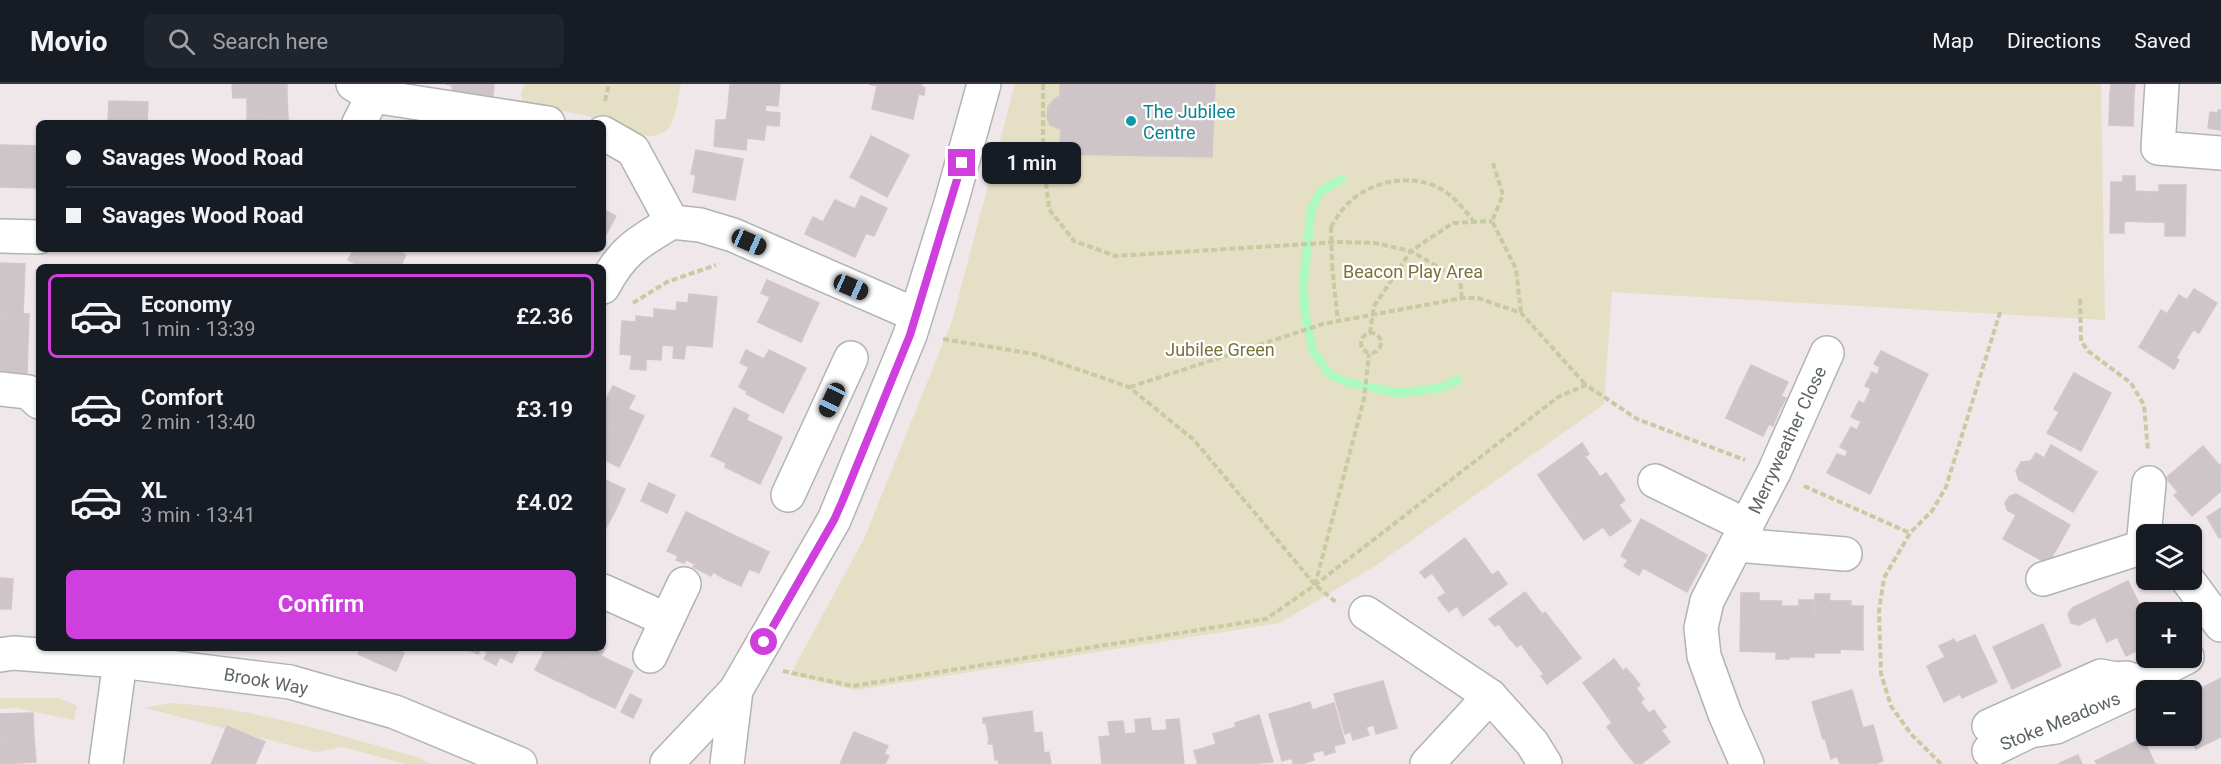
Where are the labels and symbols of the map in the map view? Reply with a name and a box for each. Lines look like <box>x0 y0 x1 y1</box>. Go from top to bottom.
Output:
place label: The Jubilee Centre <box>1143 101 1235 143</box>
marker: The Jubilee Centre <box>1124 114 1138 128</box>
callout: 1 min <box>983 142 1082 184</box>
route end <box>948 149 975 176</box>
car <box>729 226 769 258</box>
park label: Beacon Play Area <box>1343 261 1483 282</box>
car <box>831 271 871 303</box>
park label: Jubilee Green <box>1165 339 1275 360</box>
street label: Merryweather Close <box>1744 363 1830 517</box>
car <box>816 380 848 420</box>
route start <box>750 628 777 655</box>
street label: Brook Way <box>222 663 310 699</box>
street label: Stoke Meadows <box>1997 687 2123 755</box>

